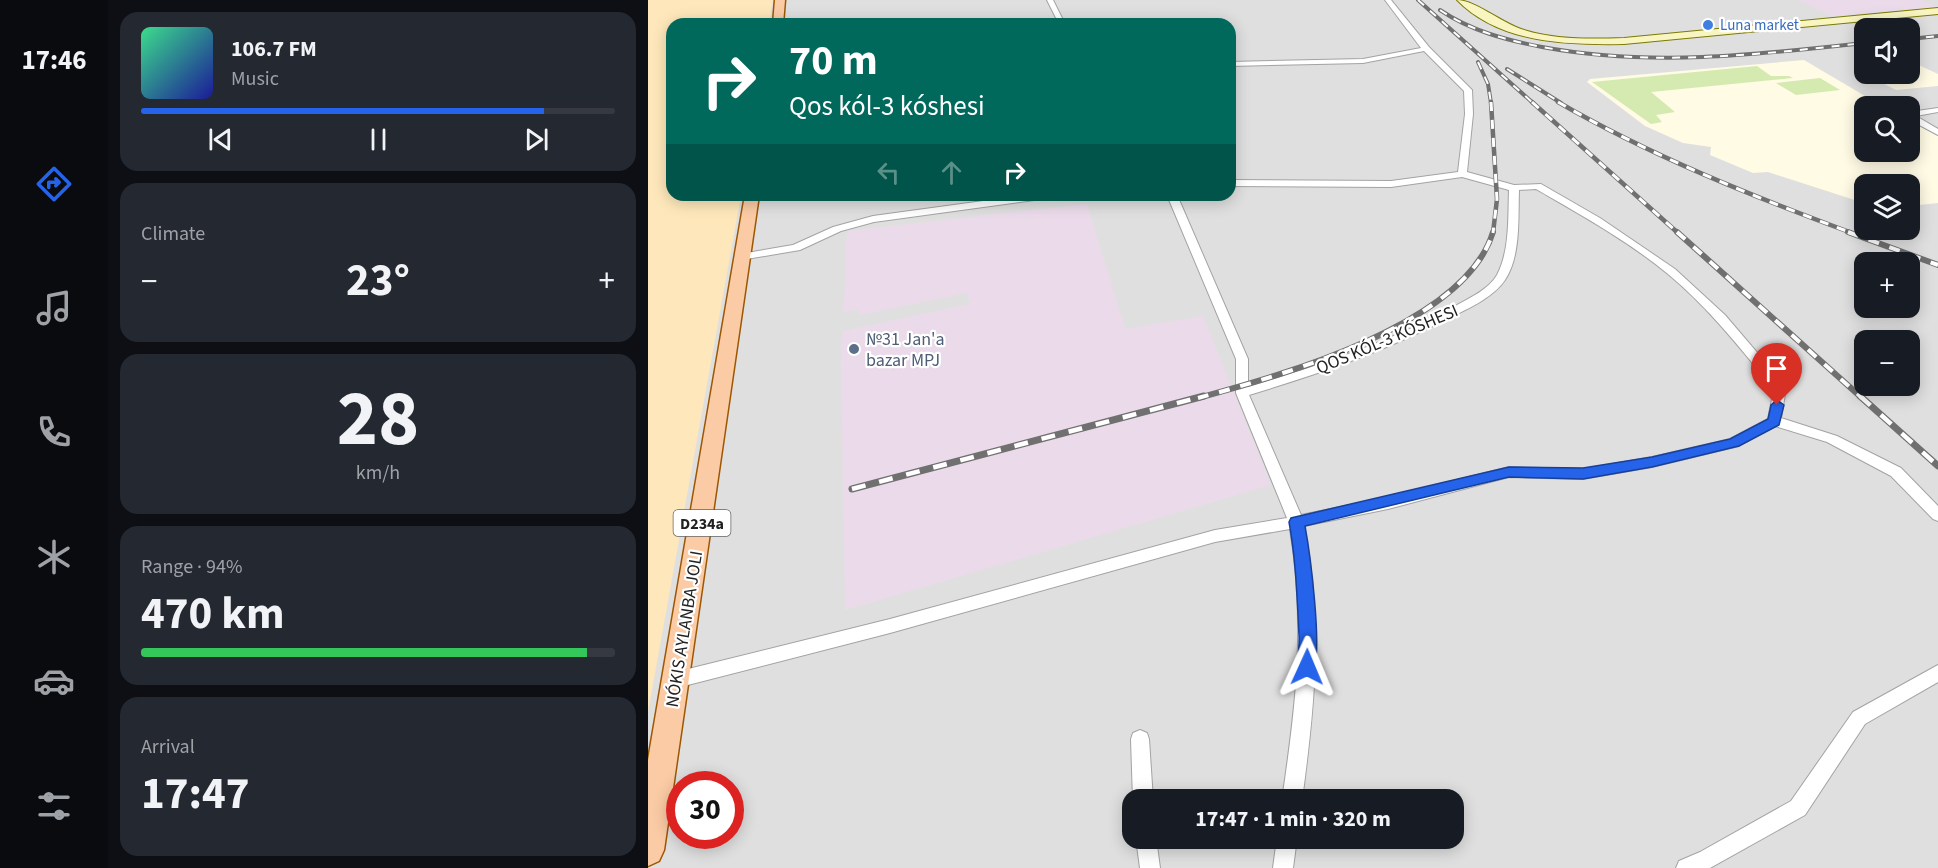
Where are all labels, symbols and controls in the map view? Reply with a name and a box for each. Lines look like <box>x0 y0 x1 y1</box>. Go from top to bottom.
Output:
place label: Luna market <box>1720 15 1799 36</box>
marker: Luna market <box>1701 18 1715 32</box>
map controls <box>1854 18 1920 396</box>
button: sound <box>1854 18 1920 84</box>
text: 70 m <box>789 31 878 91</box>
text: 106.7 FM <box>231 33 317 65</box>
text: 17:46 <box>21 41 87 80</box>
icon: right <box>690 42 768 120</box>
text: Music <box>231 65 279 93</box>
text: Qos kól-3 kóshesi <box>789 87 985 126</box>
button: search <box>1854 96 1920 162</box>
icon: previous <box>204 123 237 156</box>
icon: pause <box>362 123 395 156</box>
icon: next <box>520 123 553 156</box>
icon: left <box>872 156 905 189</box>
icon: ahead <box>935 156 968 189</box>
icon: right <box>998 156 1031 189</box>
icon: directions <box>33 163 75 205</box>
button: layers <box>1854 174 1920 240</box>
text: Climate <box>141 220 205 248</box>
text: 23° <box>346 249 410 313</box>
button: + <box>1854 252 1920 318</box>
text: − <box>141 258 157 305</box>
text: + <box>599 258 615 305</box>
icon: music <box>33 287 75 329</box>
street label: QOS KÓL-3 KÓSHESI <box>1312 298 1462 381</box>
place label: №31 Jan'a bazar MPJ <box>866 327 945 373</box>
button: − <box>1854 330 1920 396</box>
marker: №31 Jan'a bazar MPJ <box>847 342 861 356</box>
pin <box>1751 343 1802 405</box>
icon: arrive <box>1760 352 1793 385</box>
text: 28 <box>337 364 419 475</box>
icon: phone <box>33 411 75 453</box>
text: km/h <box>356 459 400 487</box>
road number: D234a <box>674 510 730 536</box>
icon: climate <box>33 536 75 578</box>
street label: NÓKIS AYLANBA JOLI <box>660 549 709 709</box>
text: Range · 94% <box>141 553 242 581</box>
text: 470 km <box>141 582 285 646</box>
position arrow <box>1275 635 1339 699</box>
icon: car <box>33 660 75 702</box>
text: Arrival <box>141 733 195 761</box>
text: 17:47 <box>141 762 250 826</box>
speed limit sign: 30 <box>666 771 744 849</box>
icon: filters <box>33 785 75 827</box>
text: 17:47 · 1 min · 320 m <box>1195 803 1391 835</box>

